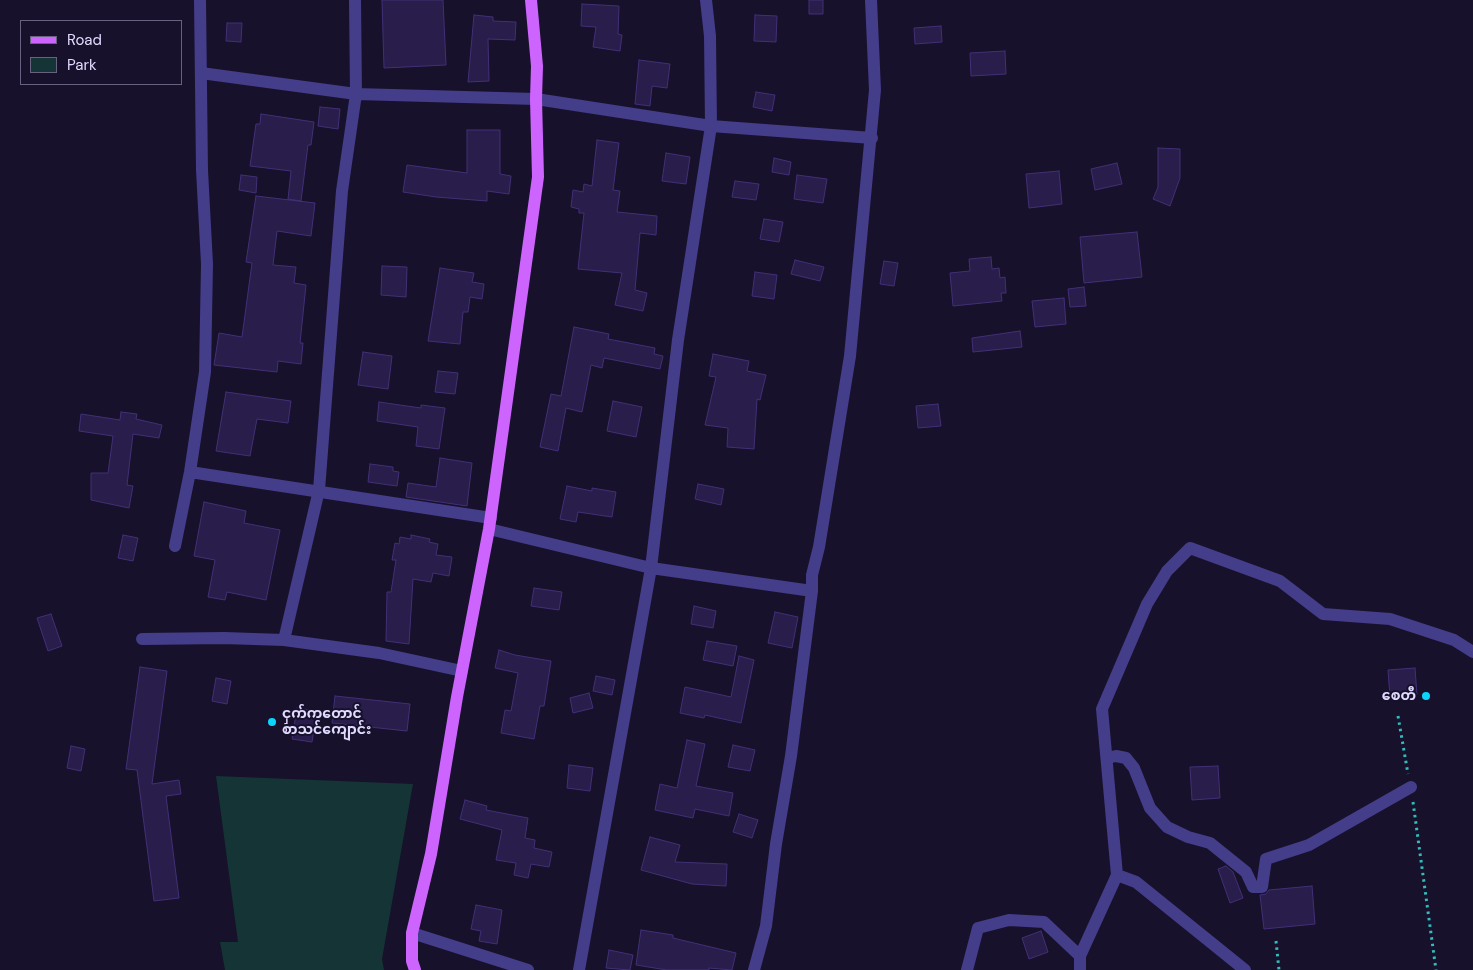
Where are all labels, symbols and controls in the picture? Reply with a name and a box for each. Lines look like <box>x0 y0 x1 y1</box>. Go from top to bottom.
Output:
legend <box>20 20 182 85</box>
text: Road <box>67 30 102 50</box>
text: Park <box>67 55 97 75</box>
place label: စေတီ <box>1382 688 1416 704</box>
marker: စေတီ <box>1420 690 1432 702</box>
place label: ငှက်ကတောင် စာသင်ကျောင်း <box>282 706 371 739</box>
marker: ငှက်ကတောင် စာသင်ကျောင်း <box>266 716 278 728</box>

